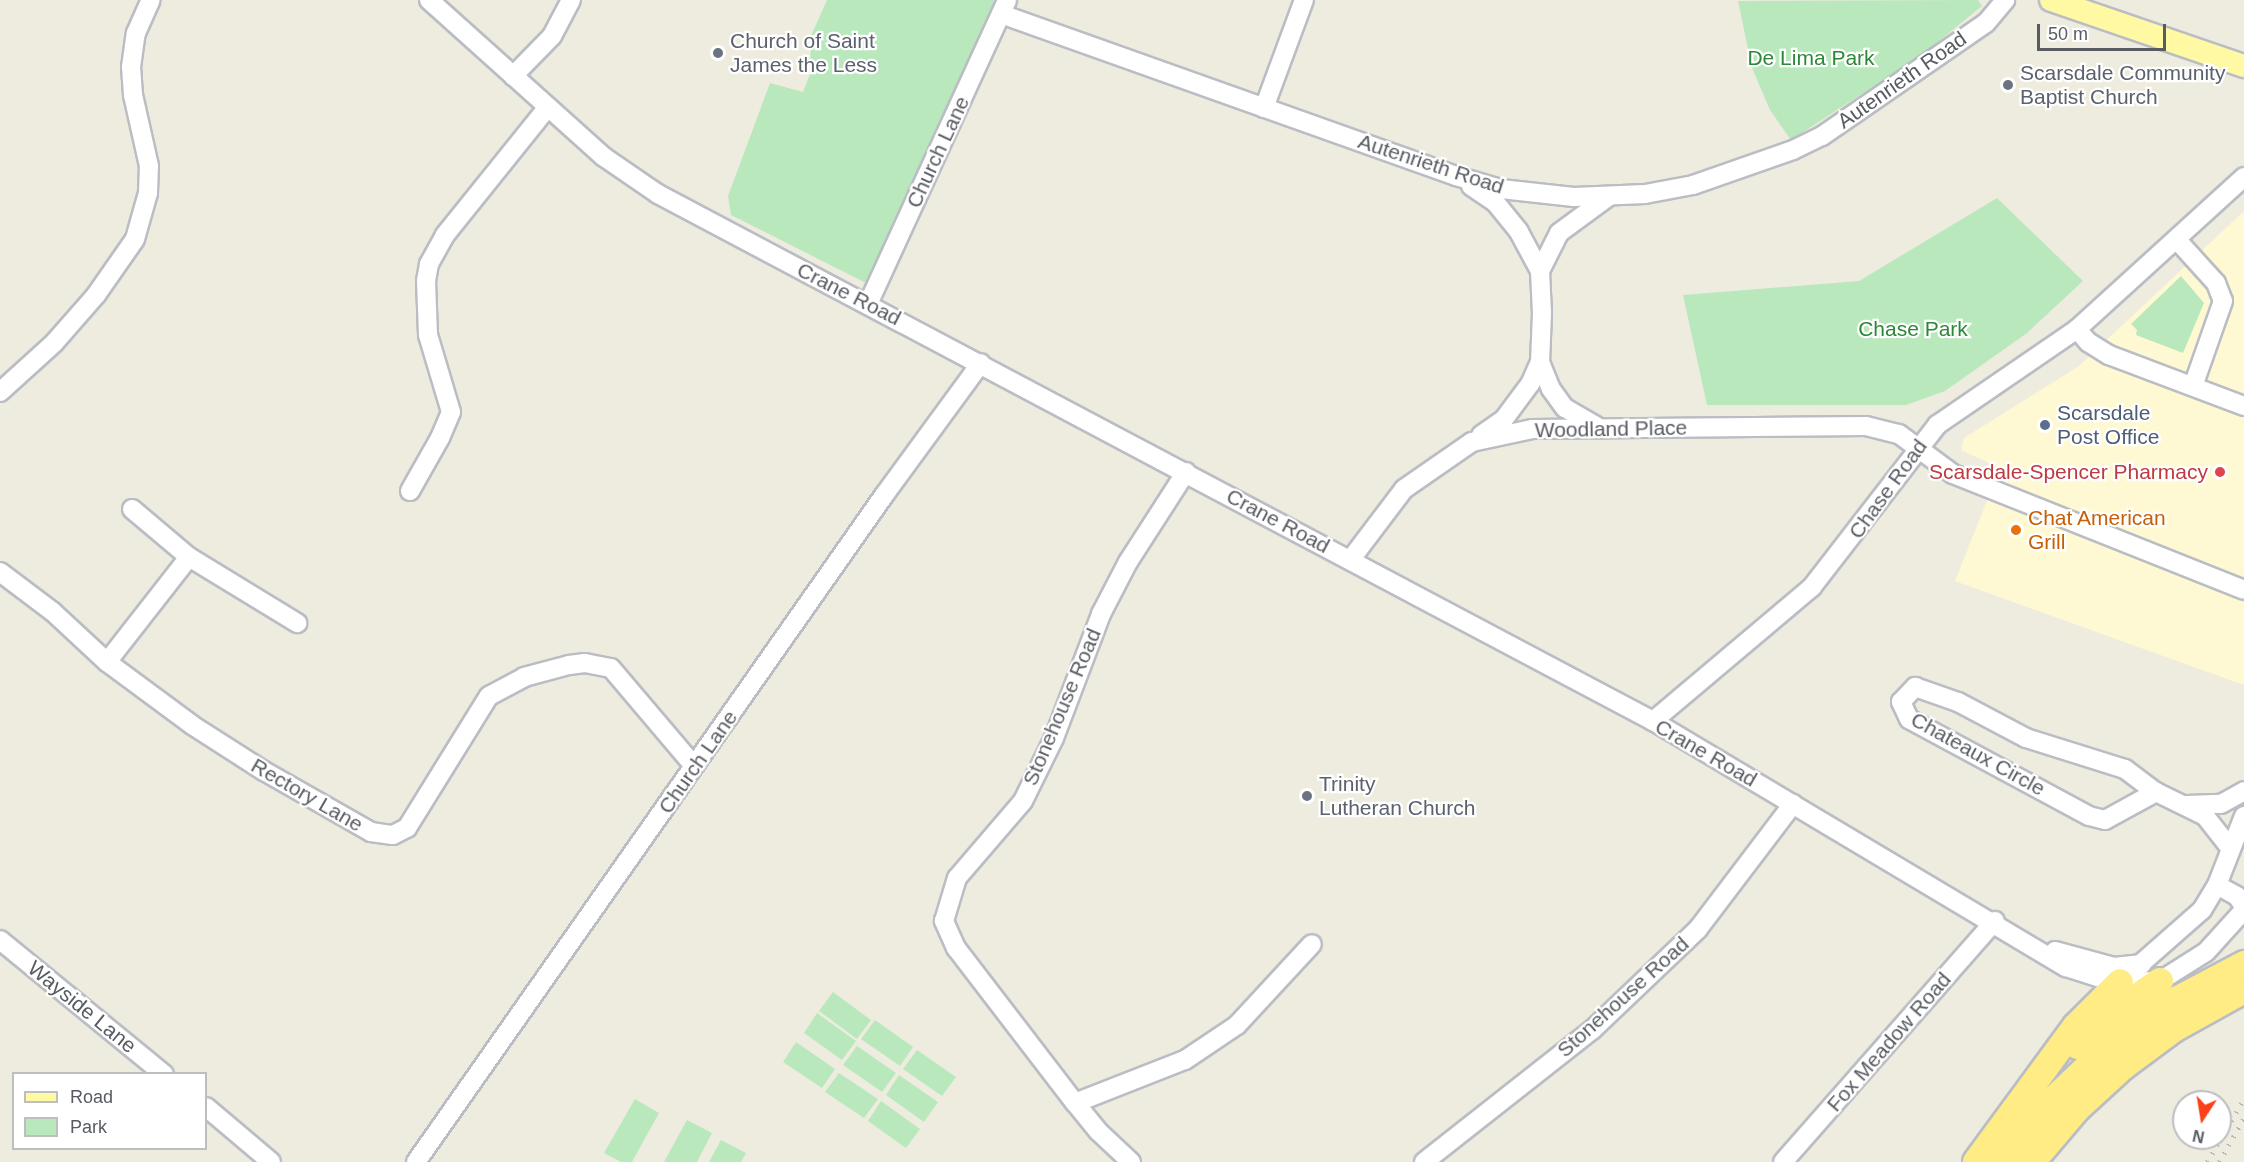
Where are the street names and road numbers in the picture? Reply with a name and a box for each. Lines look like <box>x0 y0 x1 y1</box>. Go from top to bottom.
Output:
street label: Autenrieth Road <box>1833 26 1971 134</box>
street label: Church Lane <box>901 92 975 212</box>
street label: Autenrieth Road <box>1355 129 1507 199</box>
street label: Crane Road <box>793 257 905 331</box>
street label: Woodland Place <box>1535 415 1687 443</box>
street label: Chase Road <box>1843 434 1933 544</box>
street label: Crane Road <box>1222 483 1334 559</box>
street label: Stonehouse Road <box>1018 625 1106 789</box>
street label: Church Lane <box>653 706 743 818</box>
street label: Chateaux Circle <box>1907 707 2049 801</box>
street label: Crane Road <box>1651 714 1761 792</box>
street label: Rectory Lane <box>247 753 367 837</box>
street label: Stonehouse Road <box>1552 931 1694 1063</box>
street label: Wayside Lane <box>23 956 141 1058</box>
street label: Fox Meadow Road <box>1822 967 1956 1117</box>

